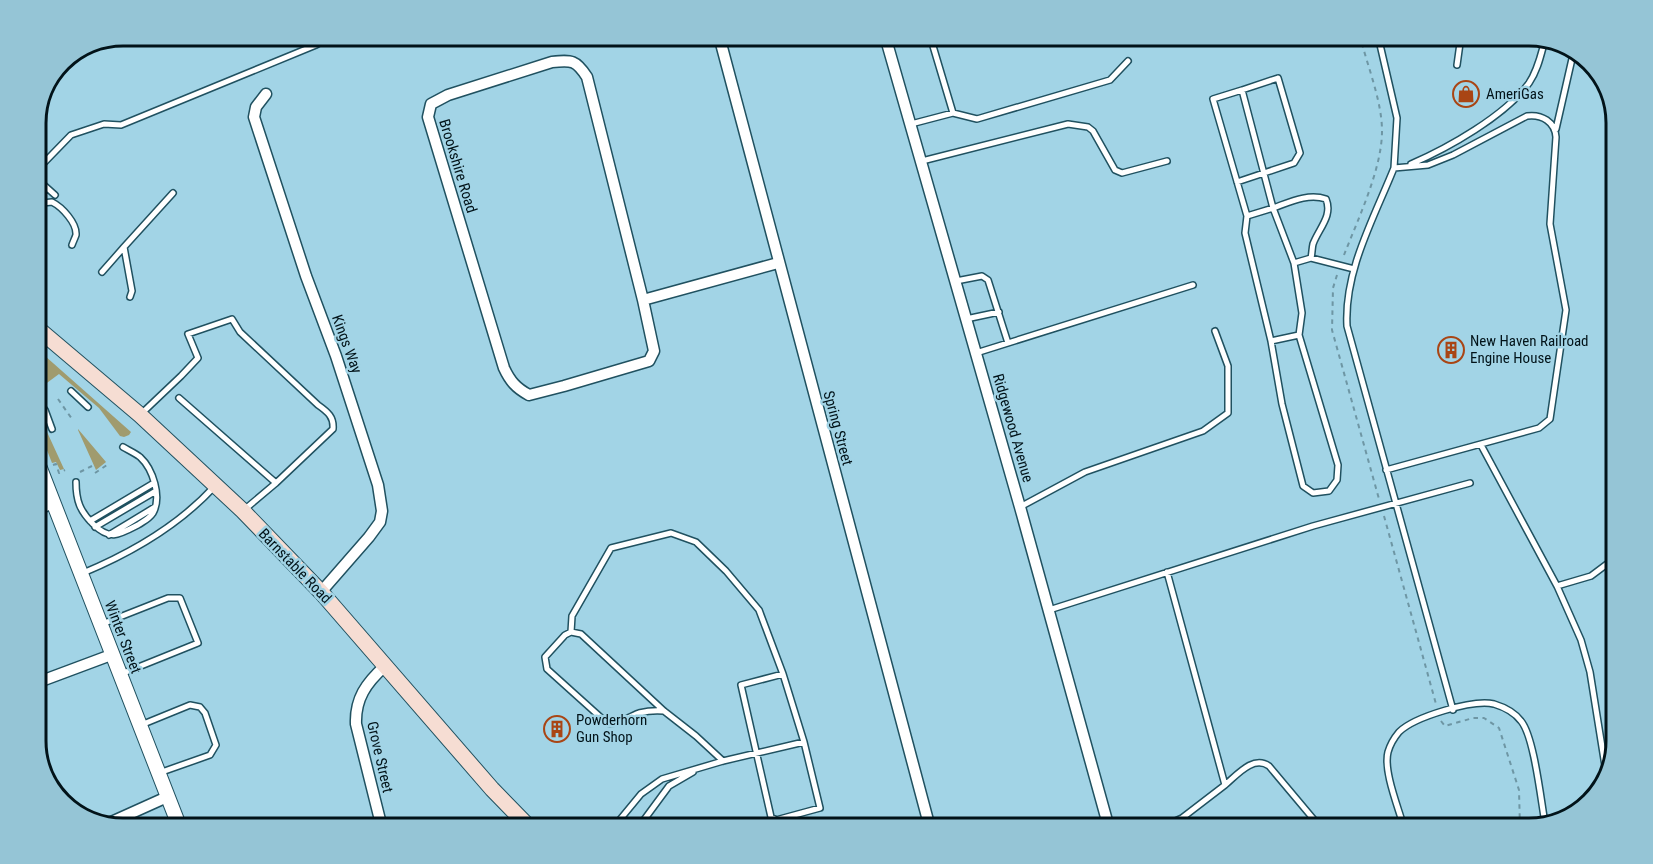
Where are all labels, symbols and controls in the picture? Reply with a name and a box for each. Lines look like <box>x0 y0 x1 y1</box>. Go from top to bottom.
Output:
shop icon: AmeriGas <box>1451 79 1481 109</box>
place label: AmeriGas <box>1486 85 1544 103</box>
street label: Brookshire Road <box>435 117 481 215</box>
street label: Kings Way <box>328 312 366 376</box>
place label: New Haven Railroad Engine House <box>1470 332 1589 367</box>
building icon: New Haven Railroad Engine House <box>1436 335 1466 365</box>
street label: Ridgewood Avenue <box>989 372 1037 484</box>
street label: Spring Street <box>819 389 857 467</box>
street label: Barnstable Road <box>255 525 335 607</box>
street label: Winter Street <box>101 598 145 676</box>
place label: Powderhorn Gun Shop <box>576 711 647 746</box>
building icon: Powderhorn Gun Shop <box>542 714 572 744</box>
street label: Grove Street <box>363 720 397 794</box>

